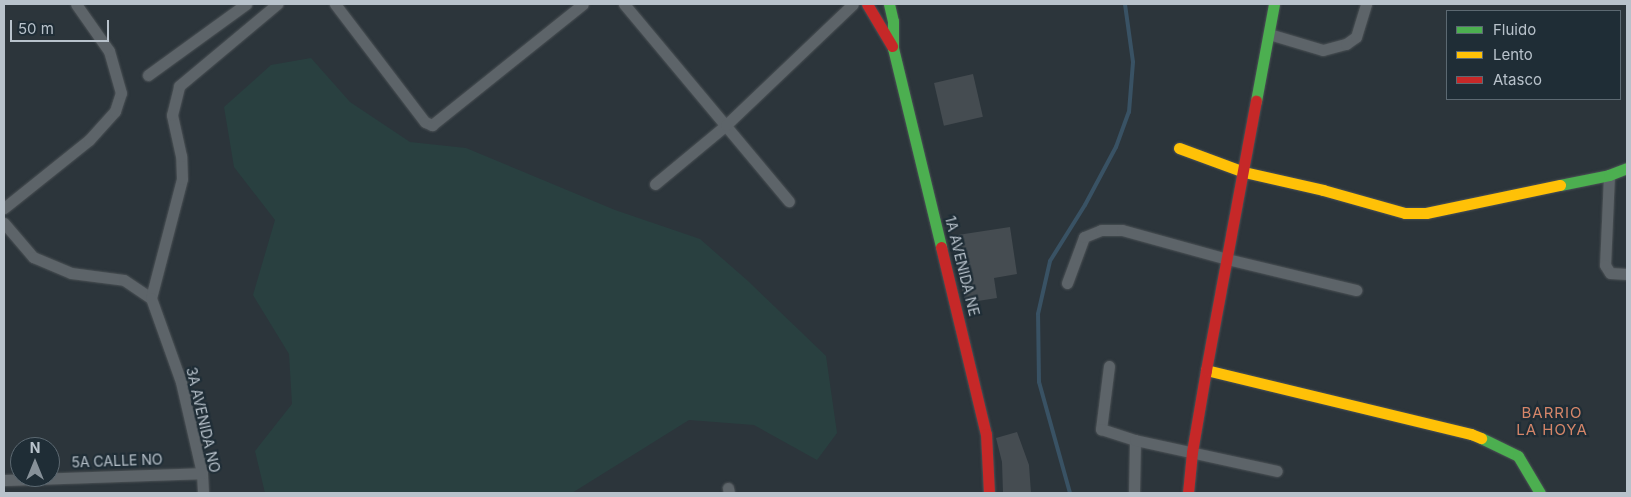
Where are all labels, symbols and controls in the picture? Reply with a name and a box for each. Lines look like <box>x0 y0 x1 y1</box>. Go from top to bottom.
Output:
scale bar <box>12 10 111 42</box>
legend <box>1446 10 1621 100</box>
text: 50 m <box>18 19 54 38</box>
text: Fluido <box>1493 20 1536 39</box>
text: Lento <box>1493 45 1533 64</box>
text: Atasco <box>1493 70 1542 89</box>
street label: 1A AVENIDA NE <box>941 214 983 318</box>
street label: 3A AVENIDA NO <box>183 366 223 474</box>
district label: BARRIO LA HOYA <box>1515 403 1589 438</box>
north arrow <box>10 437 60 487</box>
text: N <box>30 439 40 456</box>
street label: 5A CALLE NO <box>71 451 163 471</box>

